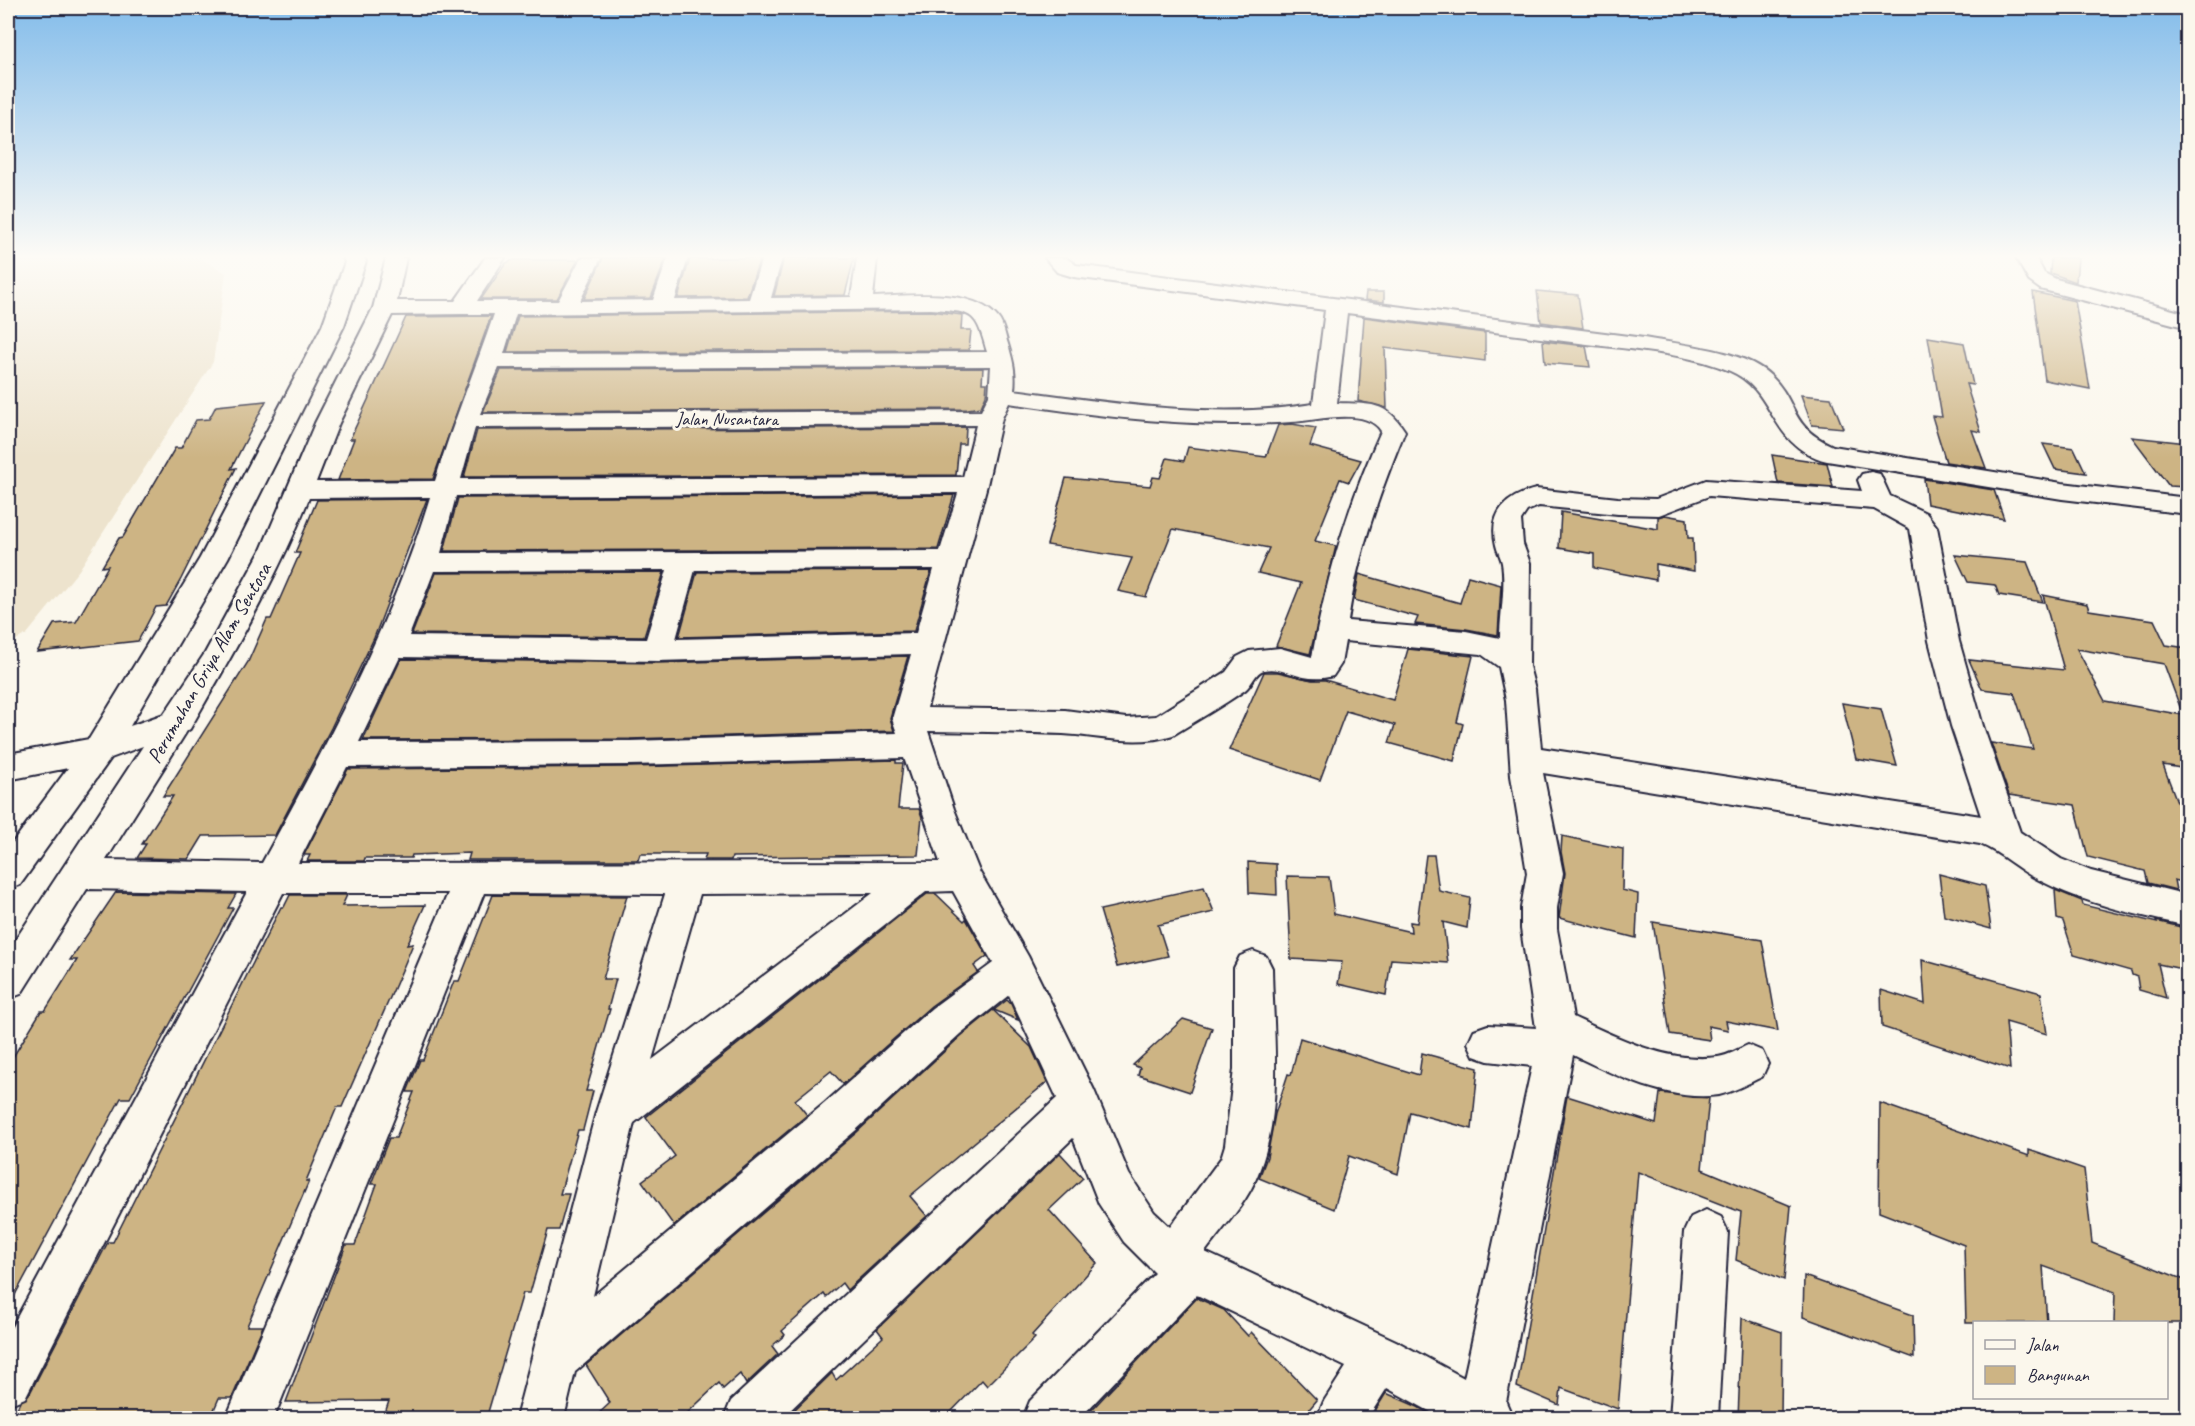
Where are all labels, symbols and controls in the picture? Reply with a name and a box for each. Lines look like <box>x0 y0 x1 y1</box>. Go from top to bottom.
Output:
street label: Jalan Nusantara <box>675 408 780 430</box>
street label: Perumahan Griya Alam Sentosa <box>141 557 278 768</box>
legend <box>1973 1321 2168 1399</box>
text: Jalan <box>2026 1334 2059 1356</box>
text: Bangunan <box>2027 1364 2090 1386</box>

